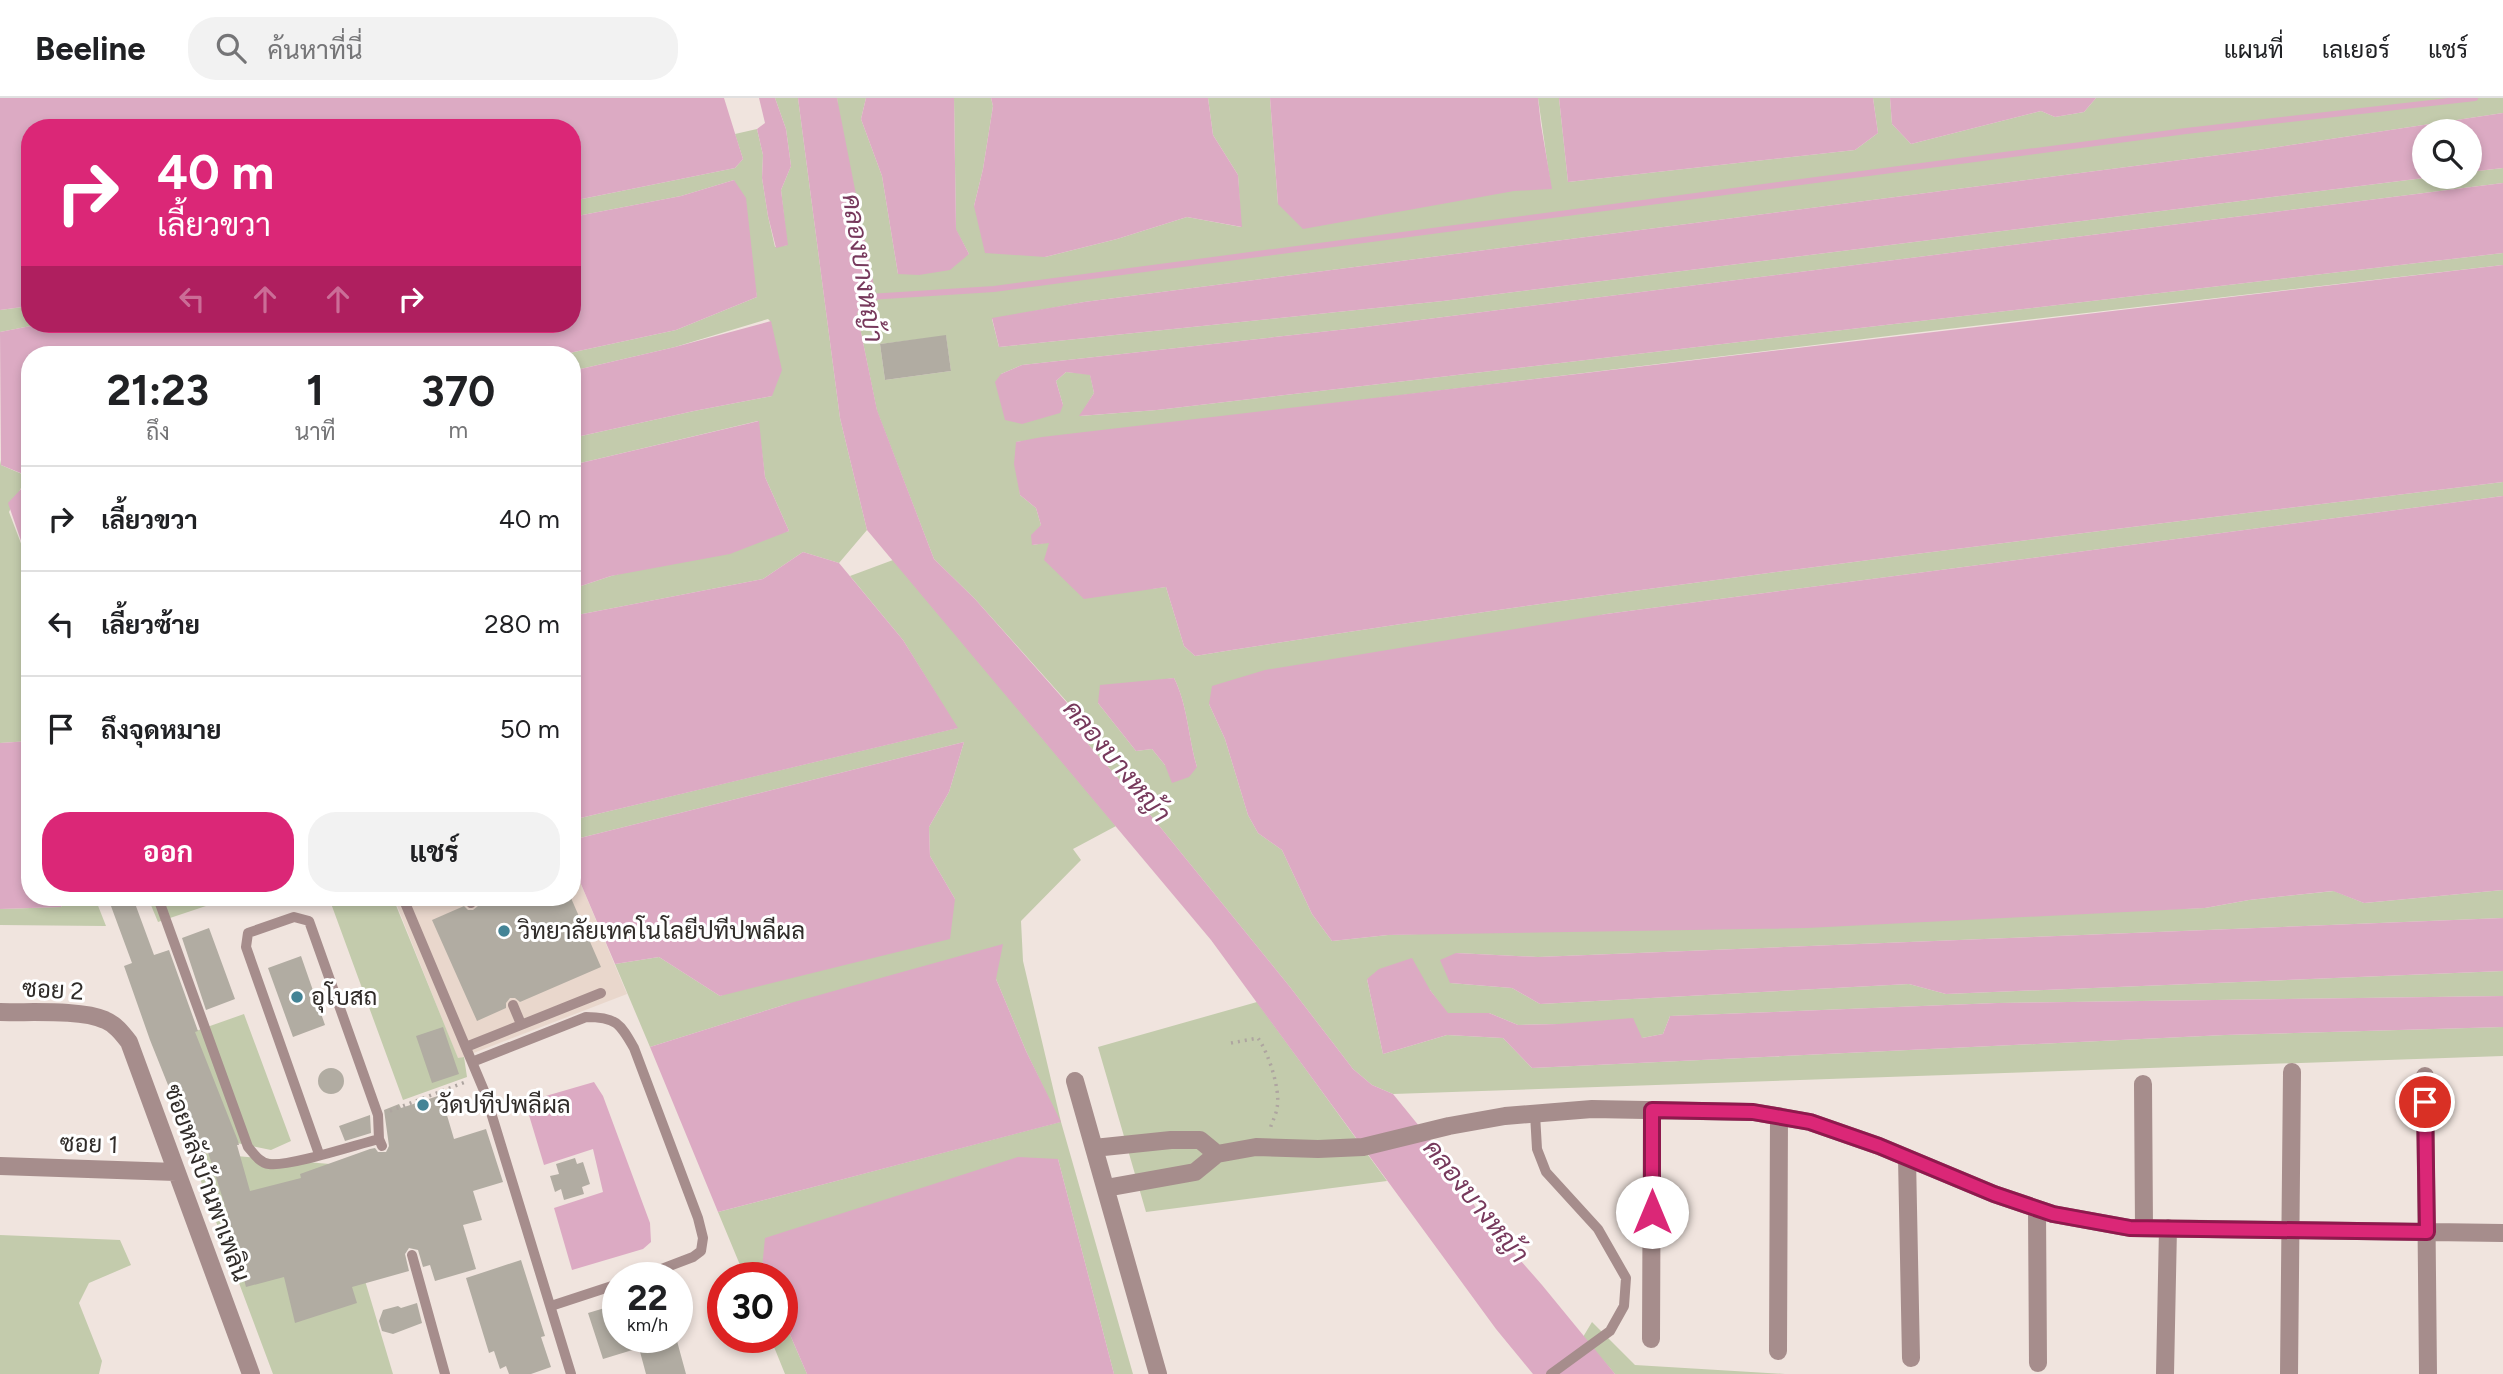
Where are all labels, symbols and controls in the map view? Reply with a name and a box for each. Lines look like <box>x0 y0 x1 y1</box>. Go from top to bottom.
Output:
search box <box>188 17 678 80</box>
text: Beeline <box>35 29 146 68</box>
icon: search <box>212 29 250 67</box>
text: ค้นหาที่นี่ <box>268 34 363 66</box>
text: แผนที่ <box>2224 35 2284 64</box>
text: เลเยอร์ <box>2322 35 2390 64</box>
text: แชร์ <box>2428 35 2468 64</box>
map controls <box>2412 119 2482 189</box>
button: search <box>2412 119 2482 189</box>
text: 40 m <box>157 142 274 201</box>
icon: right <box>42 147 133 238</box>
water label: คลองบางหญ้า <box>835 192 891 344</box>
text: เลี้ยวขวา <box>157 206 271 244</box>
icon: left <box>173 280 211 318</box>
icon: ahead <box>246 280 284 318</box>
icon: ahead <box>319 280 357 318</box>
icon: right <box>392 280 430 318</box>
text: 21:23 <box>107 365 209 416</box>
text: 1 <box>306 365 324 416</box>
text: 370 <box>421 366 495 417</box>
text: m <box>449 416 468 444</box>
text: ถึง <box>146 418 170 446</box>
text: นาที <box>295 418 336 446</box>
icon: right <box>42 500 80 538</box>
text: 40 m <box>499 503 560 535</box>
text: เลี้ยวขวา <box>101 504 198 536</box>
icon: left <box>42 605 80 643</box>
text: 280 m <box>484 608 560 640</box>
text: เลี้ยวซ้าย <box>101 609 200 641</box>
water label: คลองบางหญ้า <box>1057 693 1177 829</box>
icon: arrive <box>42 710 80 748</box>
text: 50 m <box>500 713 560 745</box>
text: ถึงจุดหมาย <box>101 714 222 746</box>
button: ออก <box>42 812 294 892</box>
button: แชร์ <box>308 812 560 892</box>
place label: วิทยาลัยเทคโนโลยีปทีปพลีผล <box>517 915 805 945</box>
marker: วิทยาลัยเทคโนโลยีปทีปพลีผล <box>496 923 512 939</box>
street label: ซอย 2 <box>21 973 85 1006</box>
place label: อุโบสถ <box>311 981 378 1013</box>
marker: อุโบสถ <box>289 989 305 1005</box>
pin <box>2395 1072 2455 1132</box>
street label: ซอยหลังบ้านพาเพลิน <box>158 1080 257 1285</box>
icon: arrive <box>2406 1083 2444 1121</box>
place label: วัดปทีปพลีผล <box>437 1090 571 1119</box>
marker: วัดปทีปพลีผล <box>415 1097 431 1113</box>
street label: ซอย 1 <box>59 1128 119 1159</box>
water label: คลองบางหญ้า <box>1416 1133 1536 1269</box>
position arrow <box>1615 1175 1689 1249</box>
speed limit sign: 30 <box>707 1262 798 1353</box>
text: 22 <box>627 1277 668 1319</box>
text: km/h <box>627 1314 668 1336</box>

